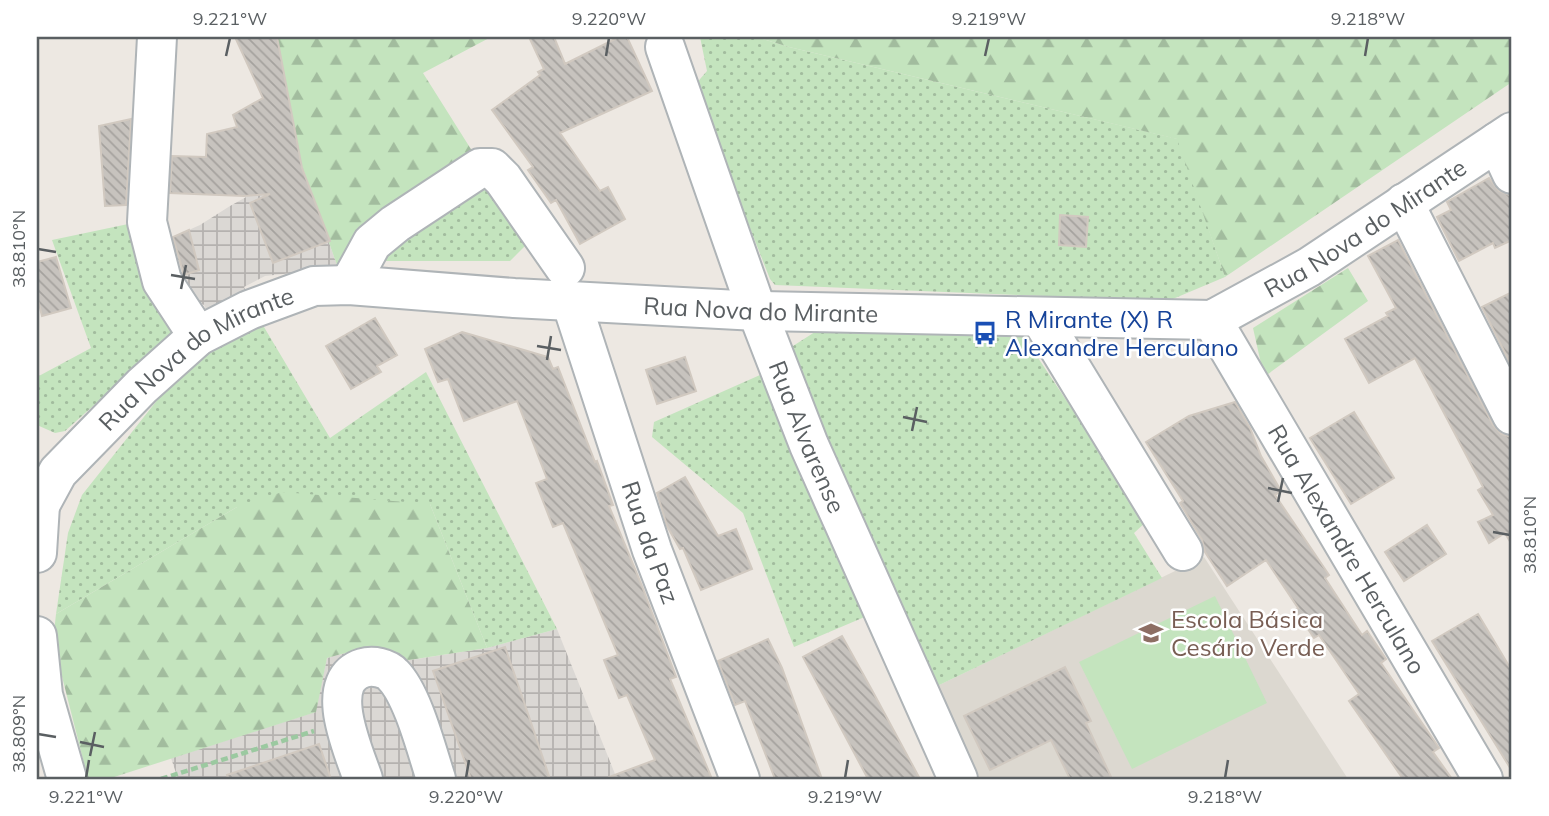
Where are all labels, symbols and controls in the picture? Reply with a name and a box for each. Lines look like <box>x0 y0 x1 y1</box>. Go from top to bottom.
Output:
text: 9.221°W <box>193 7 267 30</box>
text: 9.220°W <box>572 7 646 30</box>
text: 9.219°W <box>952 7 1026 30</box>
text: 9.218°W <box>1331 7 1405 30</box>
street label: Rua Nova do Mirante <box>1258 152 1472 304</box>
text: 38.810°N <box>7 210 30 288</box>
street label: Rua Nova do Mirante <box>92 280 298 437</box>
street label: Rua Nova do Mirante <box>643 290 878 328</box>
place label: R Mirante (X) R Alexandre Herculano <box>1005 304 1238 362</box>
bus stop icon: R Mirante (X) R Alexandre Herculano <box>971 319 999 347</box>
street label: Rua Alvarense <box>763 356 852 518</box>
street label: Rua Alexandre Herculano <box>1262 419 1433 679</box>
street label: Rua da Paz <box>615 477 686 608</box>
text: 38.810°N <box>1518 496 1541 574</box>
place label: Escola Básica Cesário Verde <box>1171 604 1325 662</box>
school or university icon: Escola Básica Cesário Verde <box>1137 619 1165 647</box>
text: 38.809°N <box>7 695 30 773</box>
text: 9.221°W <box>49 785 123 808</box>
text: 9.220°W <box>429 785 503 808</box>
text: 9.219°W <box>808 785 882 808</box>
text: 9.218°W <box>1188 785 1262 808</box>

